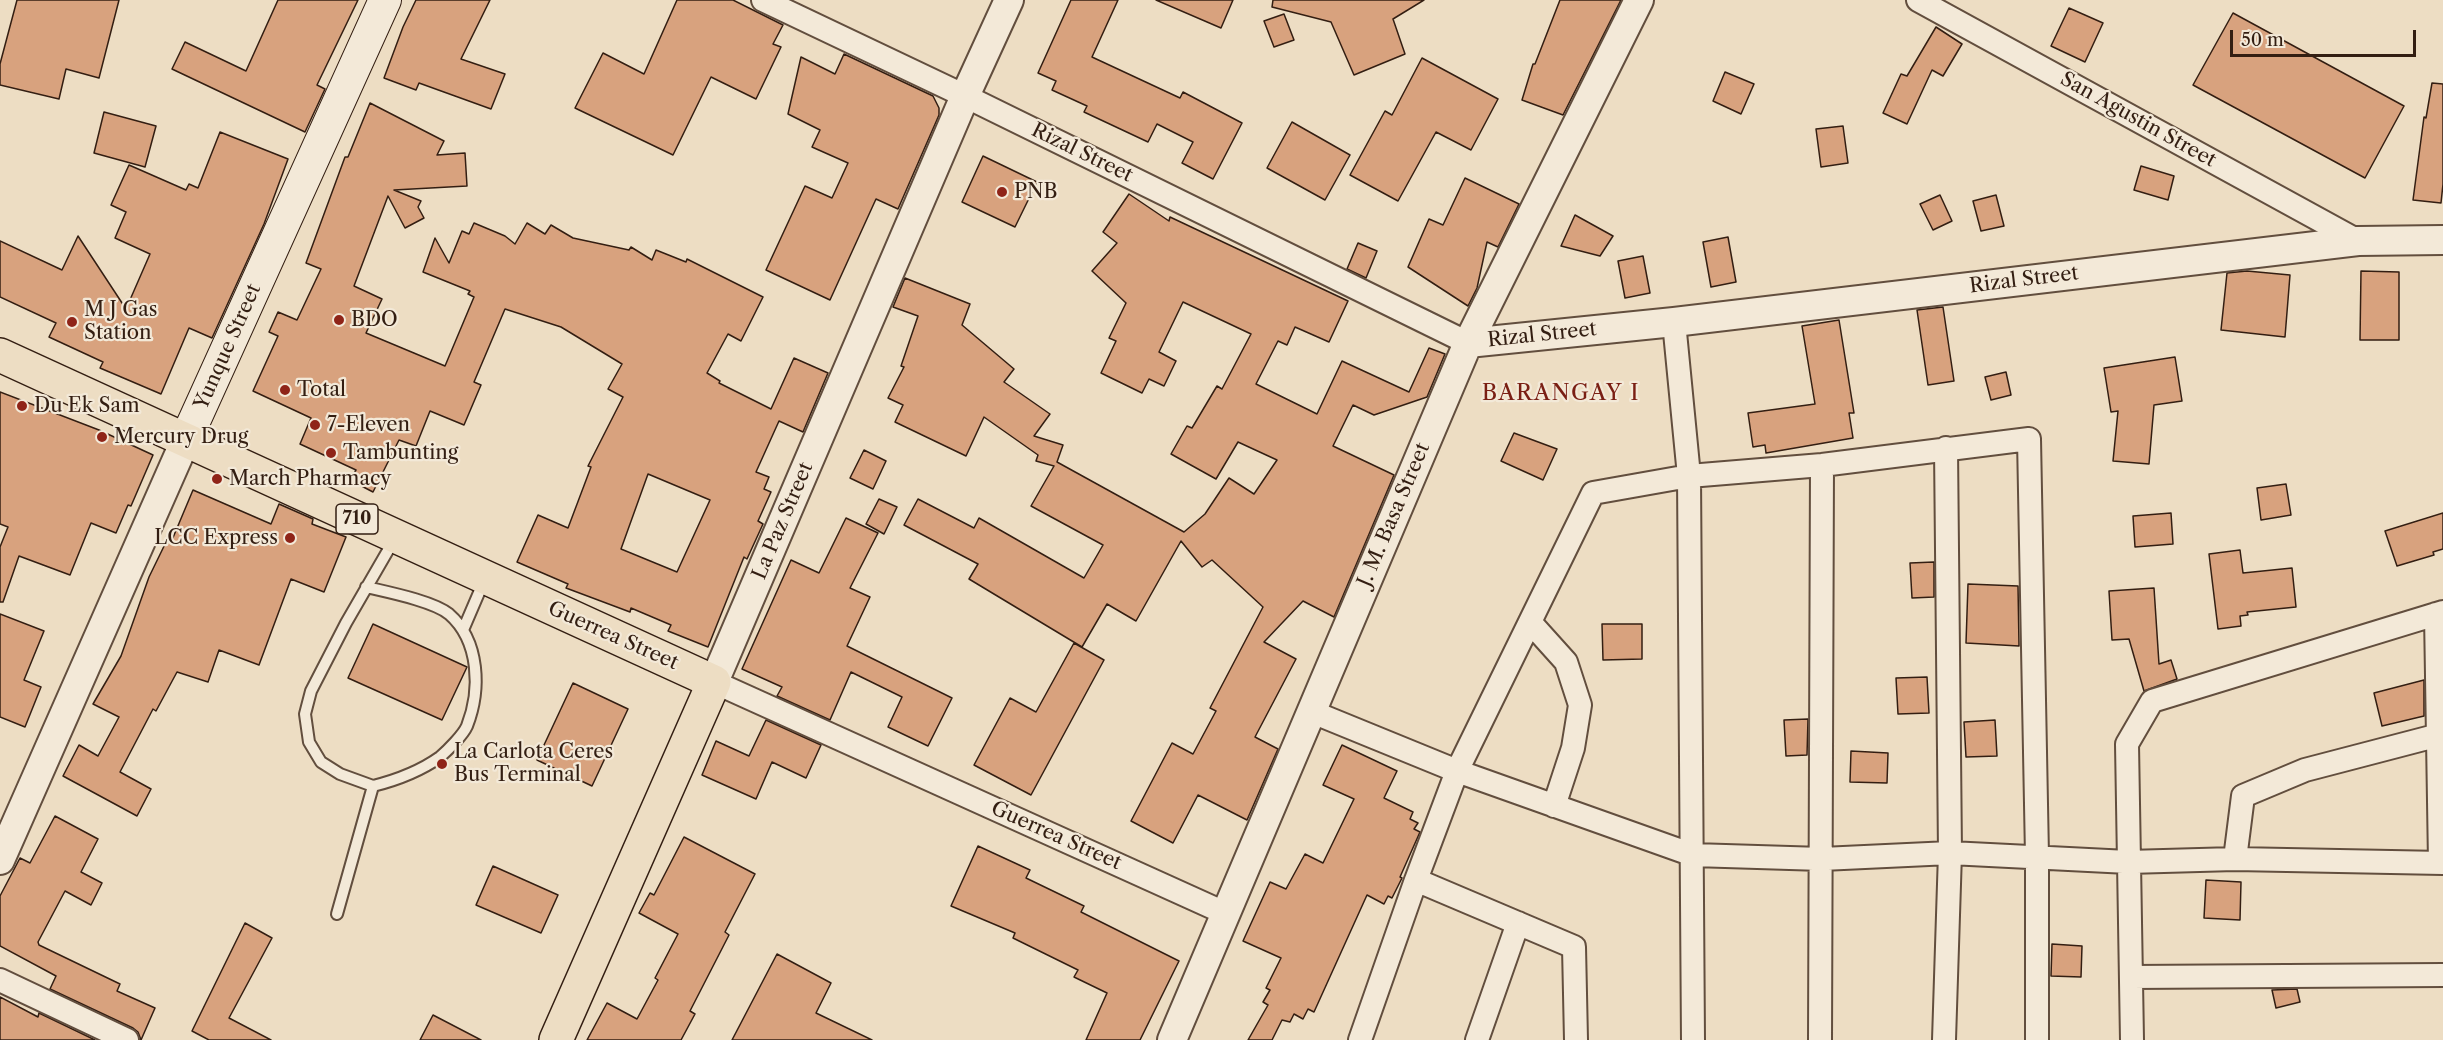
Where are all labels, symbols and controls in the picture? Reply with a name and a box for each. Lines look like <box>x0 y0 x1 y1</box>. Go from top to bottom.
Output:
scale bar <box>2233 18 2419 56</box>
text: 50 m <box>2241 29 2284 51</box>
street label: San Agustin Street <box>2056 67 2220 173</box>
street label: Rizal Street <box>1028 118 1136 188</box>
place label: PNB <box>1014 180 1058 204</box>
marker: PNB <box>995 185 1009 199</box>
street label: Rizal Street <box>1968 261 2080 299</box>
street label: Yunque Street <box>190 280 266 414</box>
place label: M J Gas Station <box>84 298 158 345</box>
place label: BDO <box>351 308 398 332</box>
marker: BDO <box>332 313 346 327</box>
marker: M J Gas Station <box>65 315 79 329</box>
street label: Rizal Street <box>1486 317 1598 353</box>
place label: Total <box>297 378 346 402</box>
district label: BARANGAY I <box>1482 381 1640 407</box>
marker: Total <box>278 383 292 397</box>
place label: Du Ek Sam <box>34 394 140 418</box>
marker: Du Ek Sam <box>15 399 29 413</box>
place label: 7-Eleven <box>327 413 410 437</box>
marker: 7-Eleven <box>308 418 322 432</box>
place label: Mercury Drug <box>114 425 248 449</box>
marker: Mercury Drug <box>95 430 109 444</box>
street label: J. M. Basa Street <box>1353 439 1435 591</box>
place label: Tambunting <box>343 441 458 465</box>
marker: Tambunting <box>324 446 338 460</box>
street label: La Paz Street <box>748 459 818 583</box>
place label: March Pharmacy <box>229 467 391 491</box>
marker: March Pharmacy <box>210 472 224 486</box>
road number: 710 <box>336 504 378 534</box>
place label: LCC Express <box>154 526 278 550</box>
marker: LCC Express <box>283 531 297 545</box>
street label: Guerrea Street <box>544 597 682 675</box>
place label: La Carlota Ceres Bus Terminal <box>454 740 613 787</box>
marker: La Carlota Ceres Bus Terminal <box>435 757 449 771</box>
street label: Guerrea Street <box>987 797 1125 875</box>

